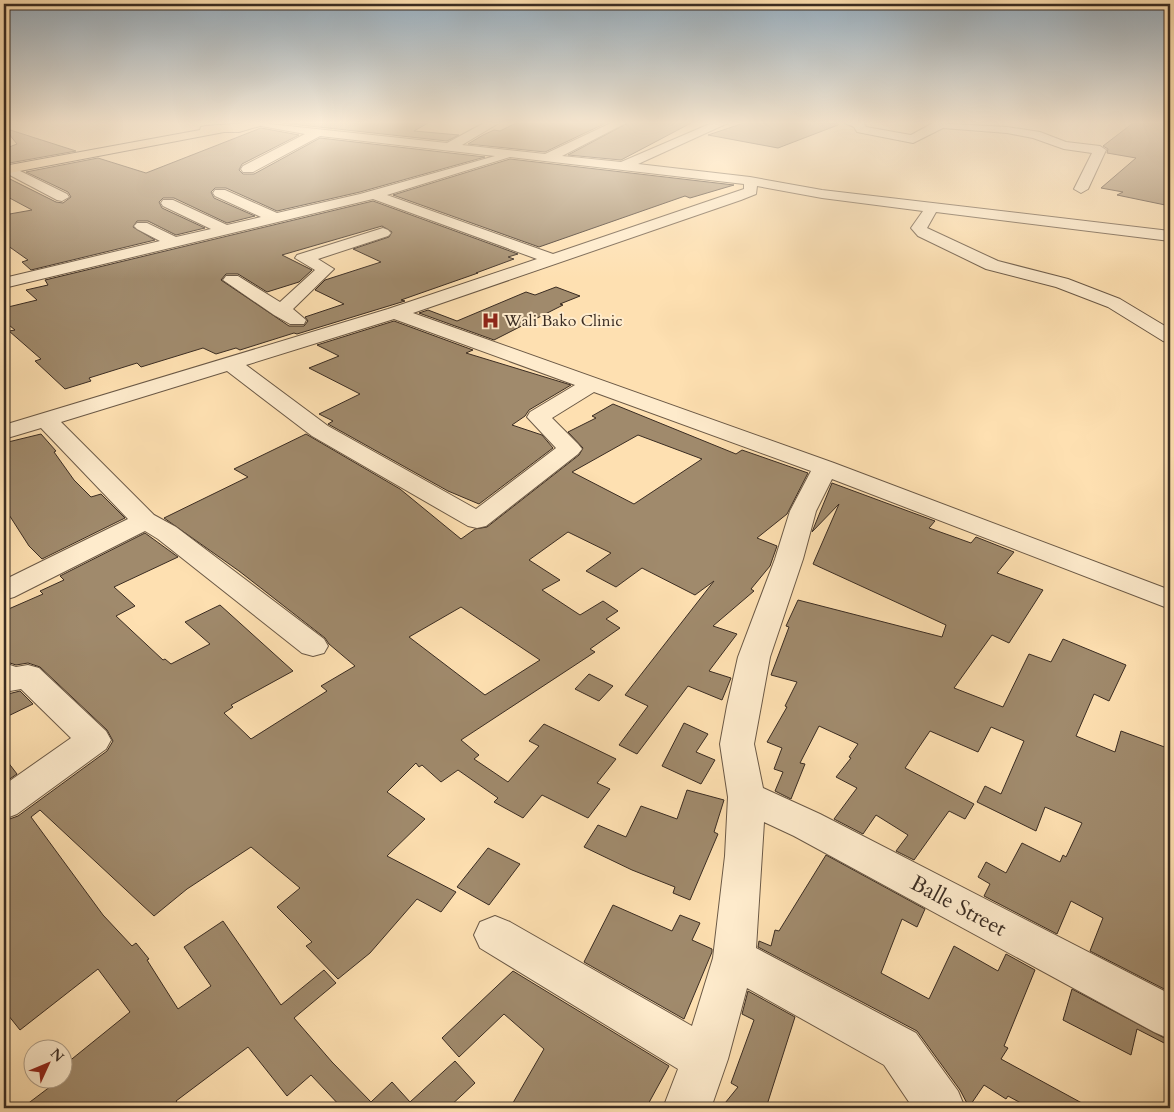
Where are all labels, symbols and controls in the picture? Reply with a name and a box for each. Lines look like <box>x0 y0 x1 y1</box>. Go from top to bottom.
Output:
hospital icon: Wali Bako Clinic <box>480 310 500 330</box>
place label: Wali Bako Clinic <box>503 310 622 332</box>
street label: Balle Street <box>905 868 1012 944</box>
north arrow <box>22 1040 72 1090</box>
text: N <box>46 1044 68 1066</box>

